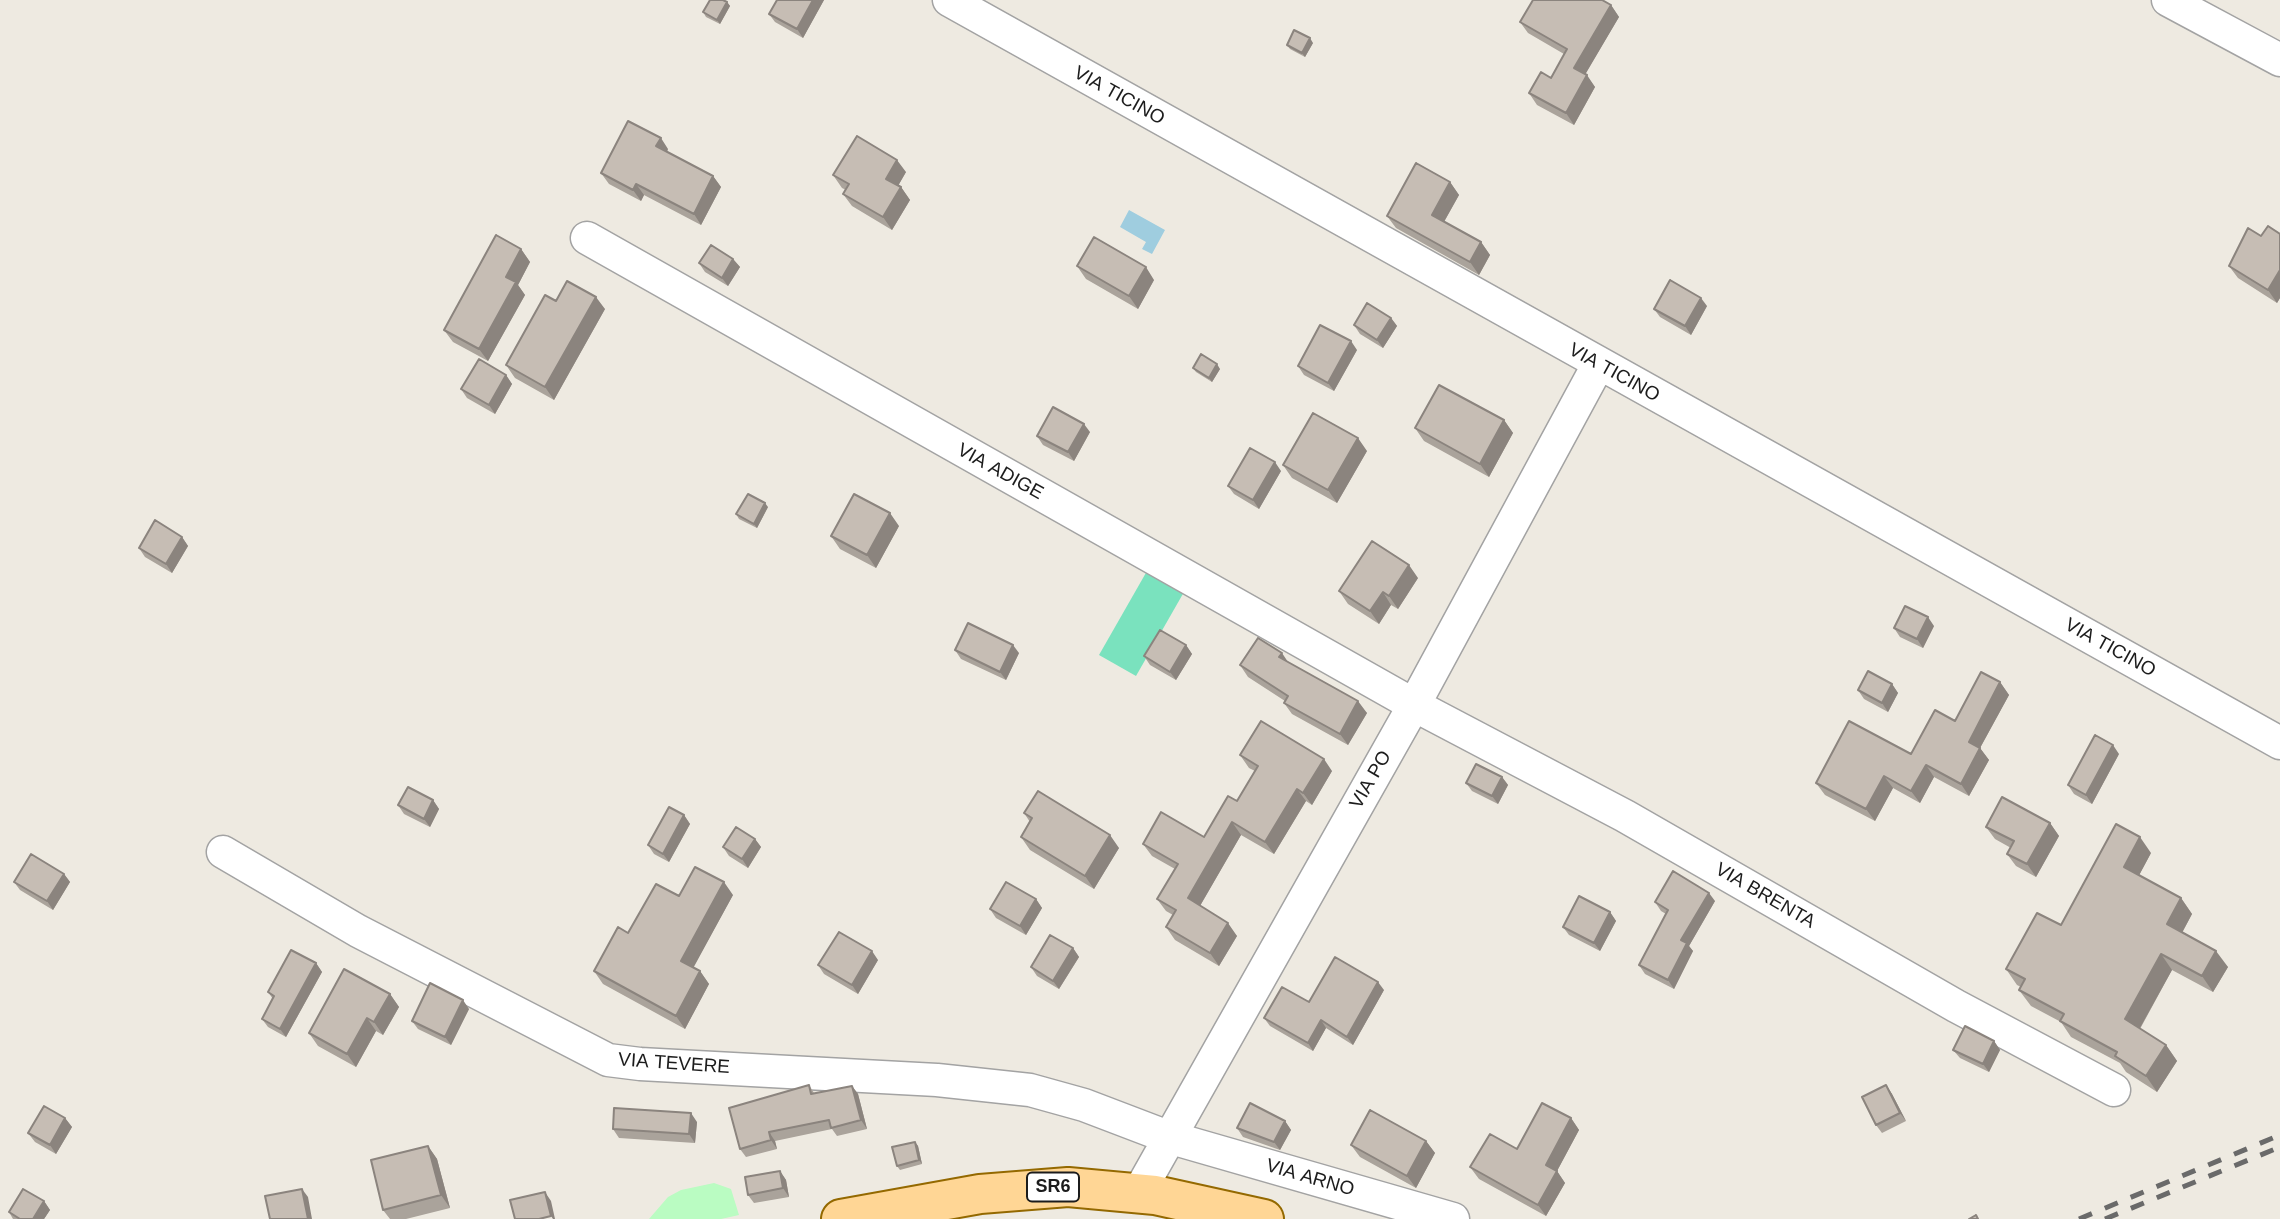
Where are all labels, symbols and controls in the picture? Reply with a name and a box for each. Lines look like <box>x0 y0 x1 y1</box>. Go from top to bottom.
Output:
street label: VIA TICINO <box>1070 62 1168 130</box>
street label: VIA TICINO <box>1565 339 1663 407</box>
street label: VIA ADIGE <box>953 439 1047 505</box>
street label: VIA TICINO <box>2061 614 2159 682</box>
street label: VIA PO <box>1345 747 1397 813</box>
street label: VIA BRENTA <box>1711 858 1819 934</box>
street label: VIA TEVERE <box>617 1049 731 1079</box>
street label: VIA ARNO <box>1263 1155 1357 1201</box>
road number: SR6 <box>1027 1172 1079 1202</box>

